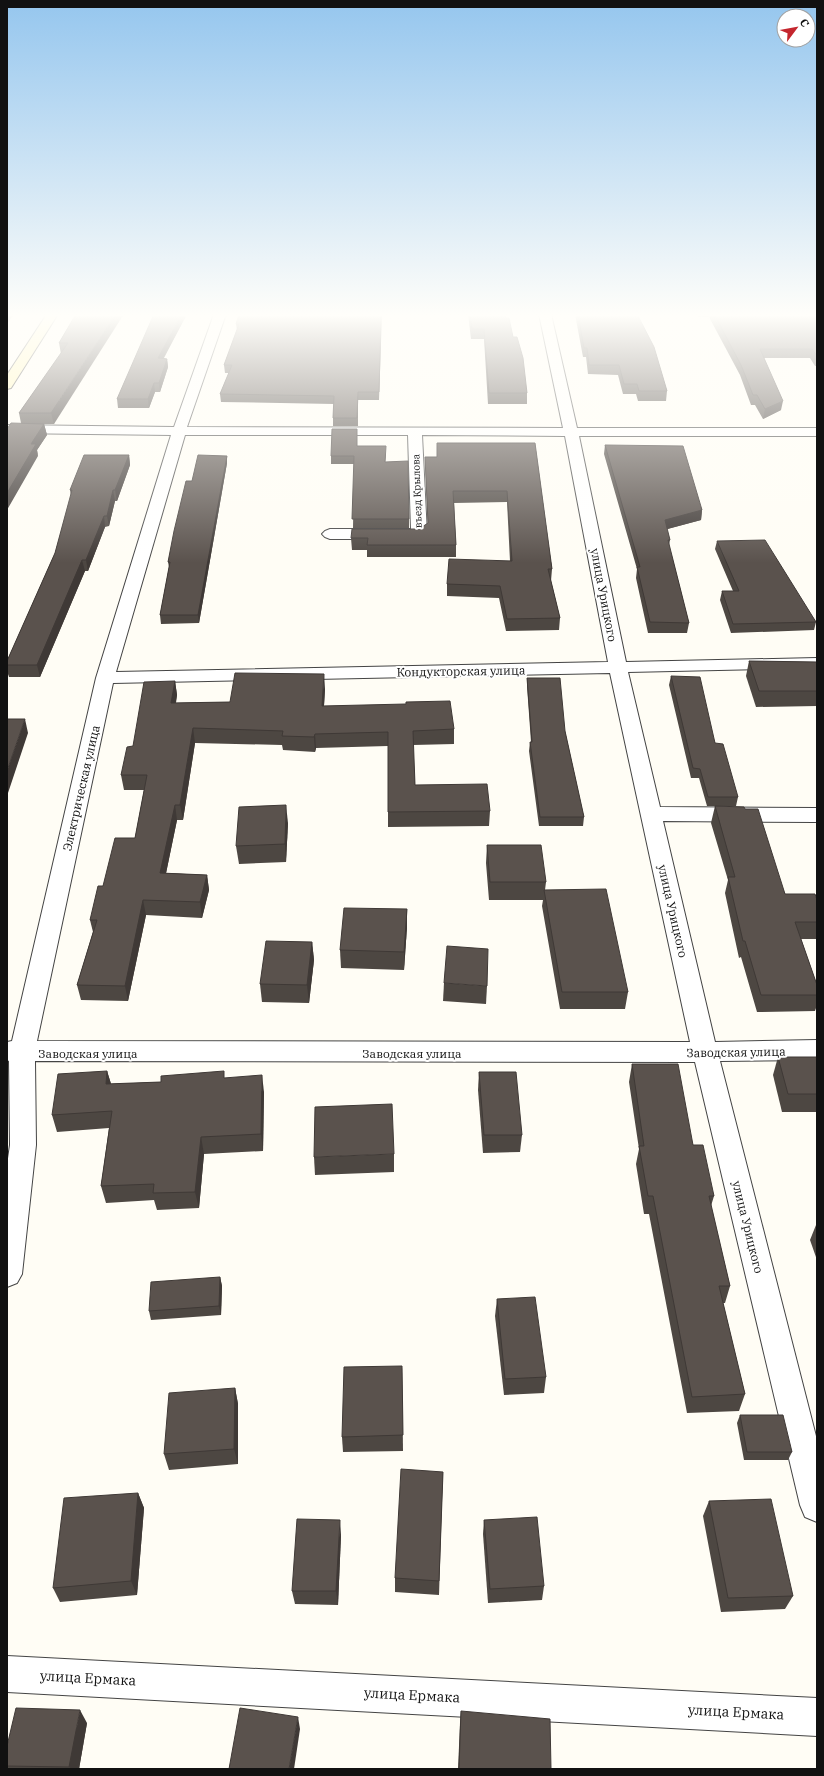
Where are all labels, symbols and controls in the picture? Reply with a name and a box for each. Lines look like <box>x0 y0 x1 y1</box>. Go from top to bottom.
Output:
north arrow <box>776 8 816 48</box>
text: С <box>797 16 812 30</box>
street label: въезд Крылова <box>409 453 425 528</box>
street label: улица Урицкого <box>588 547 620 643</box>
street label: Кондукторская улица <box>396 662 526 680</box>
street label: Электрическая улица <box>59 723 103 852</box>
street label: улица Урицкого <box>655 863 691 959</box>
street label: Заводская улица <box>686 1044 786 1060</box>
street label: Заводская улица <box>38 1046 138 1061</box>
street label: Заводская улица <box>362 1046 462 1061</box>
street label: улица Урицкого <box>729 1179 767 1275</box>
street label: улица Ермака <box>39 1666 137 1690</box>
street label: улица Ермака <box>363 1683 461 1707</box>
street label: улица Ермака <box>687 1700 785 1724</box>

